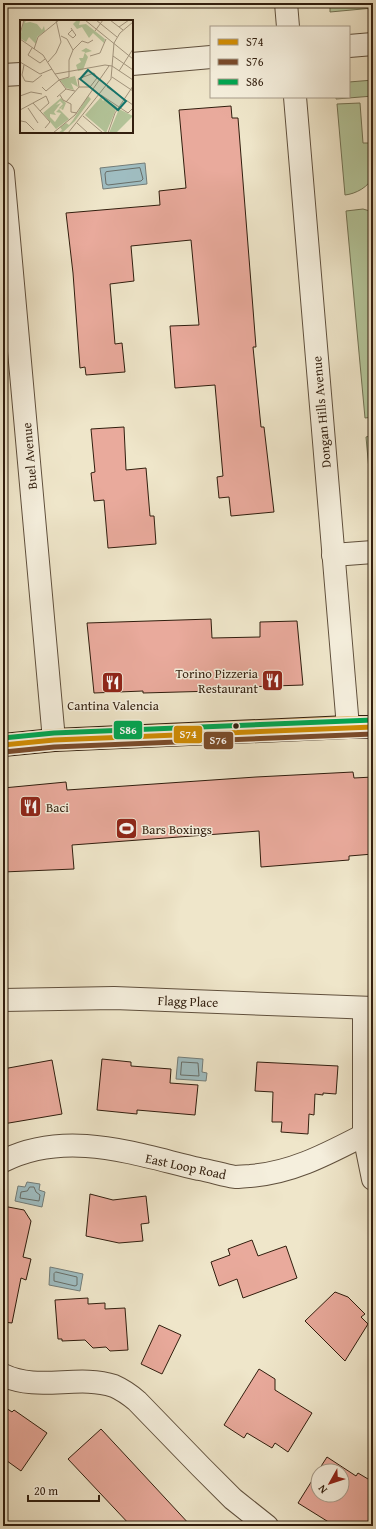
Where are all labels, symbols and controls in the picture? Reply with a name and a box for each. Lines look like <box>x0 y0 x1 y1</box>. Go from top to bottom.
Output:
inset map <box>20 20 133 133</box>
legend <box>210 26 350 98</box>
text: S74 <box>246 33 264 50</box>
text: S76 <box>246 53 264 70</box>
text: S86 <box>246 73 264 90</box>
street label: Dongan Hills Avenue <box>307 355 336 469</box>
street label: Buel Avenue <box>17 422 42 490</box>
place label: Torino Pizzeria Restaurant <box>176 664 259 698</box>
restaurant icon: Torino Pizzeria Restaurant <box>260 667 286 693</box>
restaurant icon: Cantina Valencia <box>100 670 126 696</box>
place label: Cantina Valencia <box>67 696 160 715</box>
line badge: S86 <box>113 720 143 740</box>
unlabelled marker <box>231 721 241 731</box>
text: S86 <box>119 722 137 738</box>
line badge: S74 <box>173 725 203 744</box>
text: S74 <box>179 726 197 742</box>
line badge: S76 <box>203 731 234 750</box>
text: S76 <box>209 732 227 748</box>
restaurant icon: Baci <box>17 794 43 820</box>
place label: Baci <box>46 798 69 817</box>
sports icon: Bars Boxings <box>114 816 140 842</box>
place label: Bars Boxings <box>142 820 212 839</box>
street label: Flagg Place <box>157 991 219 1012</box>
street label: East Loop Road <box>144 1149 228 1184</box>
north arrow <box>310 1463 350 1503</box>
scale bar <box>28 1477 99 1503</box>
text: N <box>313 1481 331 1497</box>
text: 20 m <box>34 1482 58 1499</box>

